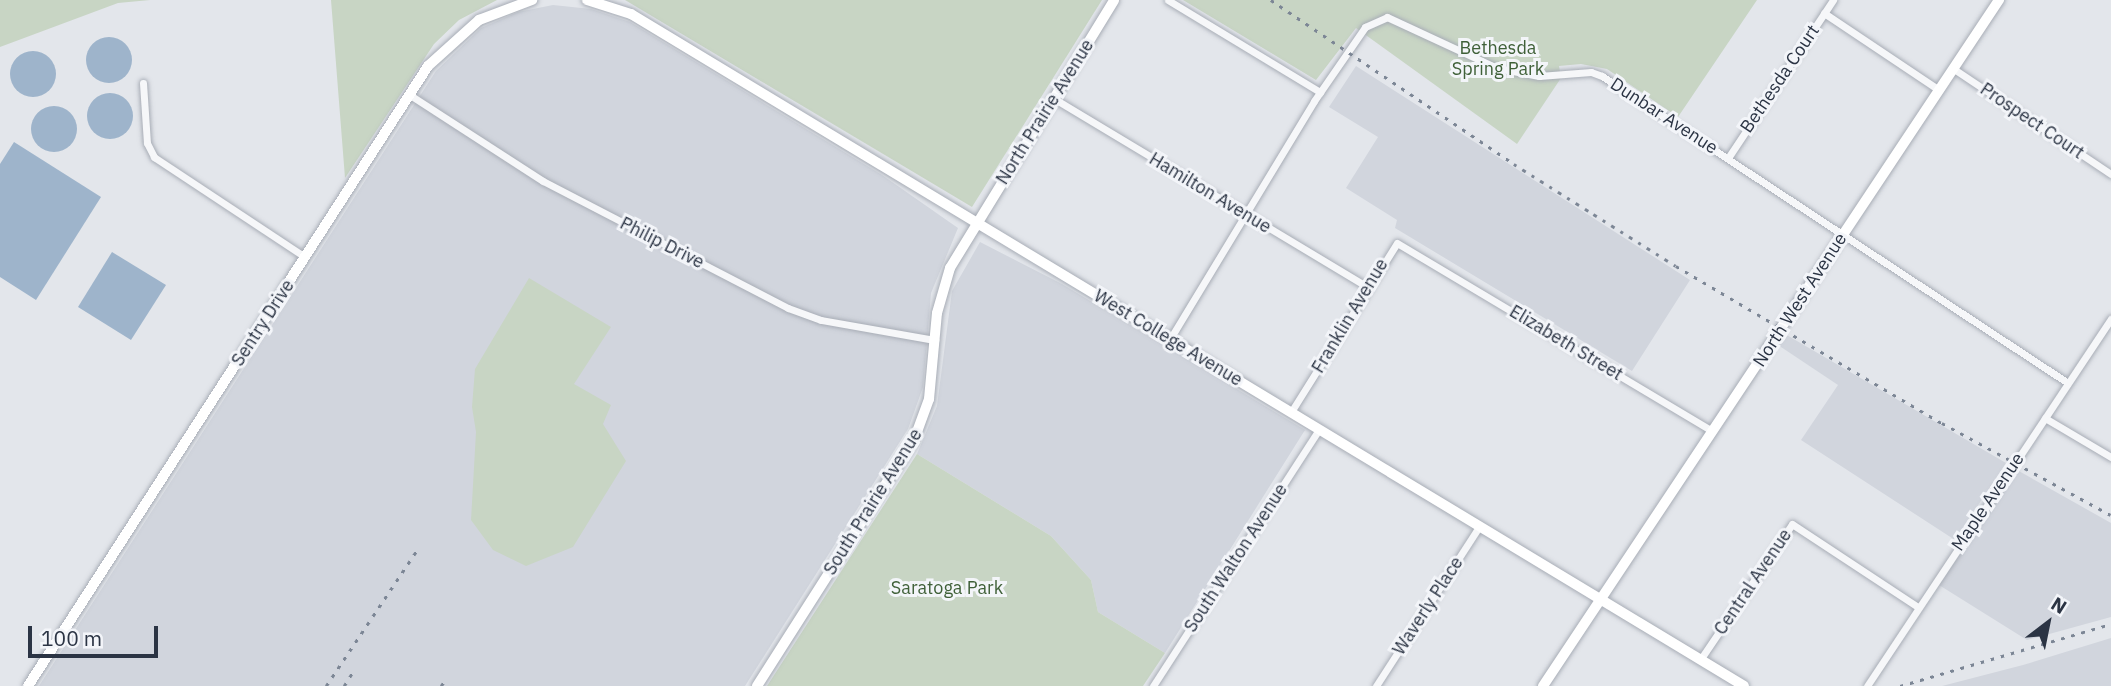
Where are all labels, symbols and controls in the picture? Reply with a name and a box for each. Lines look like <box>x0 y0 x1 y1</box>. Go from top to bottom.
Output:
street label: Bethesda Court <box>1736 21 1824 137</box>
street label: North Prairie Avenue <box>992 35 1098 189</box>
park label: Bethesda Spring Park <box>1452 38 1544 80</box>
street label: Dunbar Avenue <box>1606 73 1722 159</box>
street label: Prospect Court <box>1976 78 2088 164</box>
street label: Hamilton Avenue <box>1145 148 1275 238</box>
street label: Philip Drive <box>616 213 708 273</box>
street label: North West Avenue <box>1749 229 1851 371</box>
street label: Franklin Avenue <box>1307 255 1393 377</box>
street label: Sentry Drive <box>227 276 299 370</box>
street label: West College Avenue <box>1090 285 1246 391</box>
street label: Elizabeth Street <box>1505 301 1627 385</box>
street label: South Prairie Avenue <box>819 425 927 579</box>
street label: Maple Avenue <box>1947 449 2029 555</box>
street label: South Walton Avenue <box>1180 480 1292 636</box>
street label: Central Avenue <box>1710 525 1796 639</box>
street label: Waverly Place <box>1388 553 1468 659</box>
park label: Saratoga Park <box>891 577 1003 599</box>
north arrow <box>2013 588 2083 658</box>
text: N <box>2047 591 2071 619</box>
scale bar <box>32 612 161 656</box>
text: 100 m <box>41 624 102 652</box>

